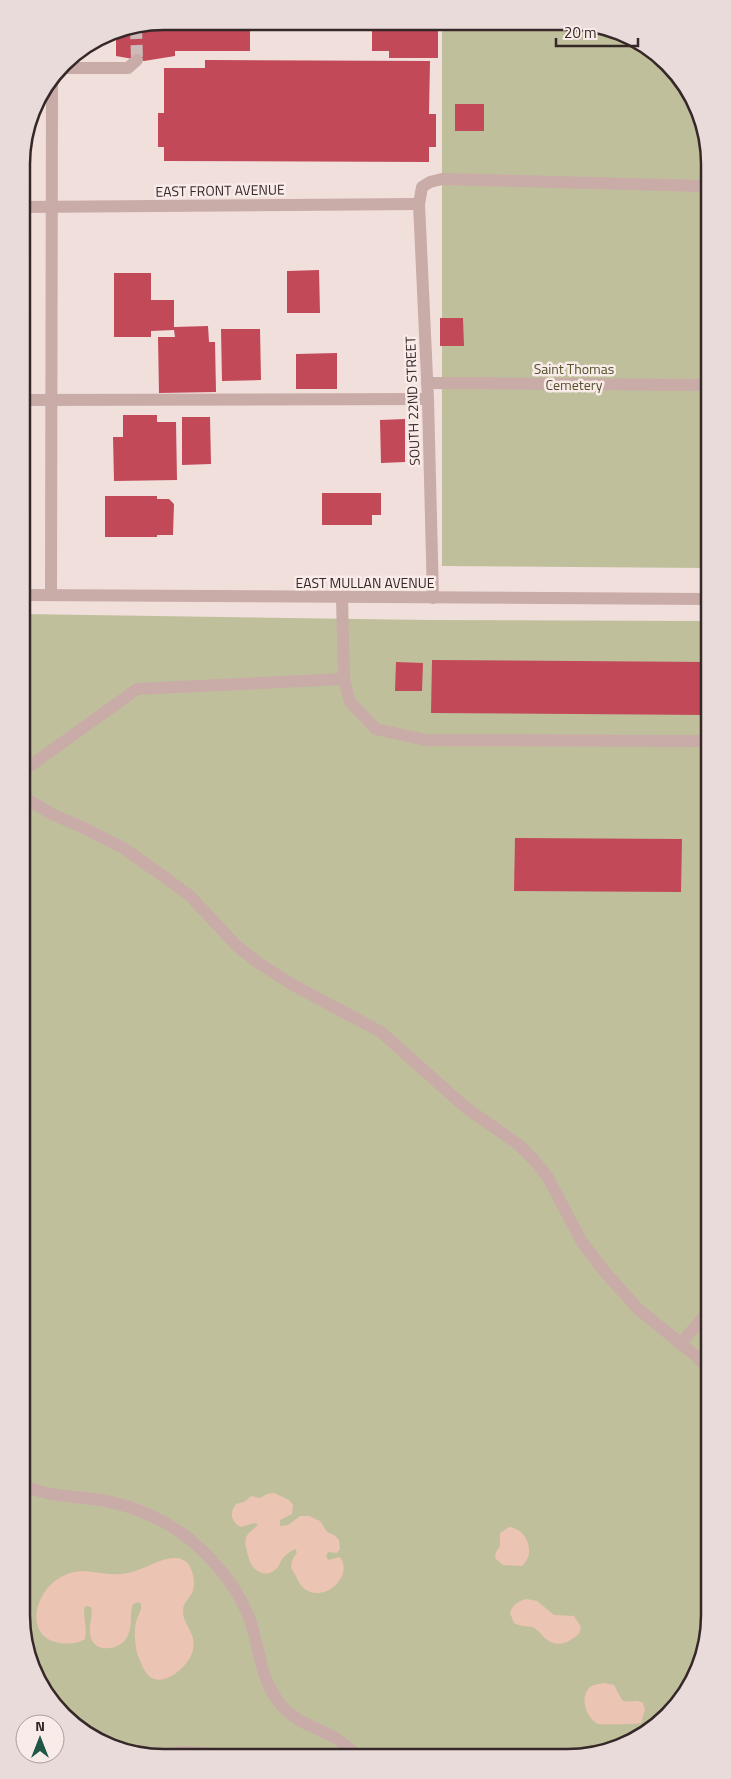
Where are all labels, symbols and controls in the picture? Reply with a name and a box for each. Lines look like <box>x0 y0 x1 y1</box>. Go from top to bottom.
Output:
scale bar <box>556 15 638 47</box>
text: 20 m <box>564 21 597 44</box>
street label: EAST FRONT AVENUE <box>155 178 285 202</box>
street label: SOUTH 22ND STREET <box>399 335 425 466</box>
park label: Saint Thomas Cemetery <box>534 358 614 395</box>
street label: EAST MULLAN AVENUE <box>295 572 435 593</box>
north arrow <box>15 1714 65 1764</box>
text: N <box>35 1715 45 1736</box>

